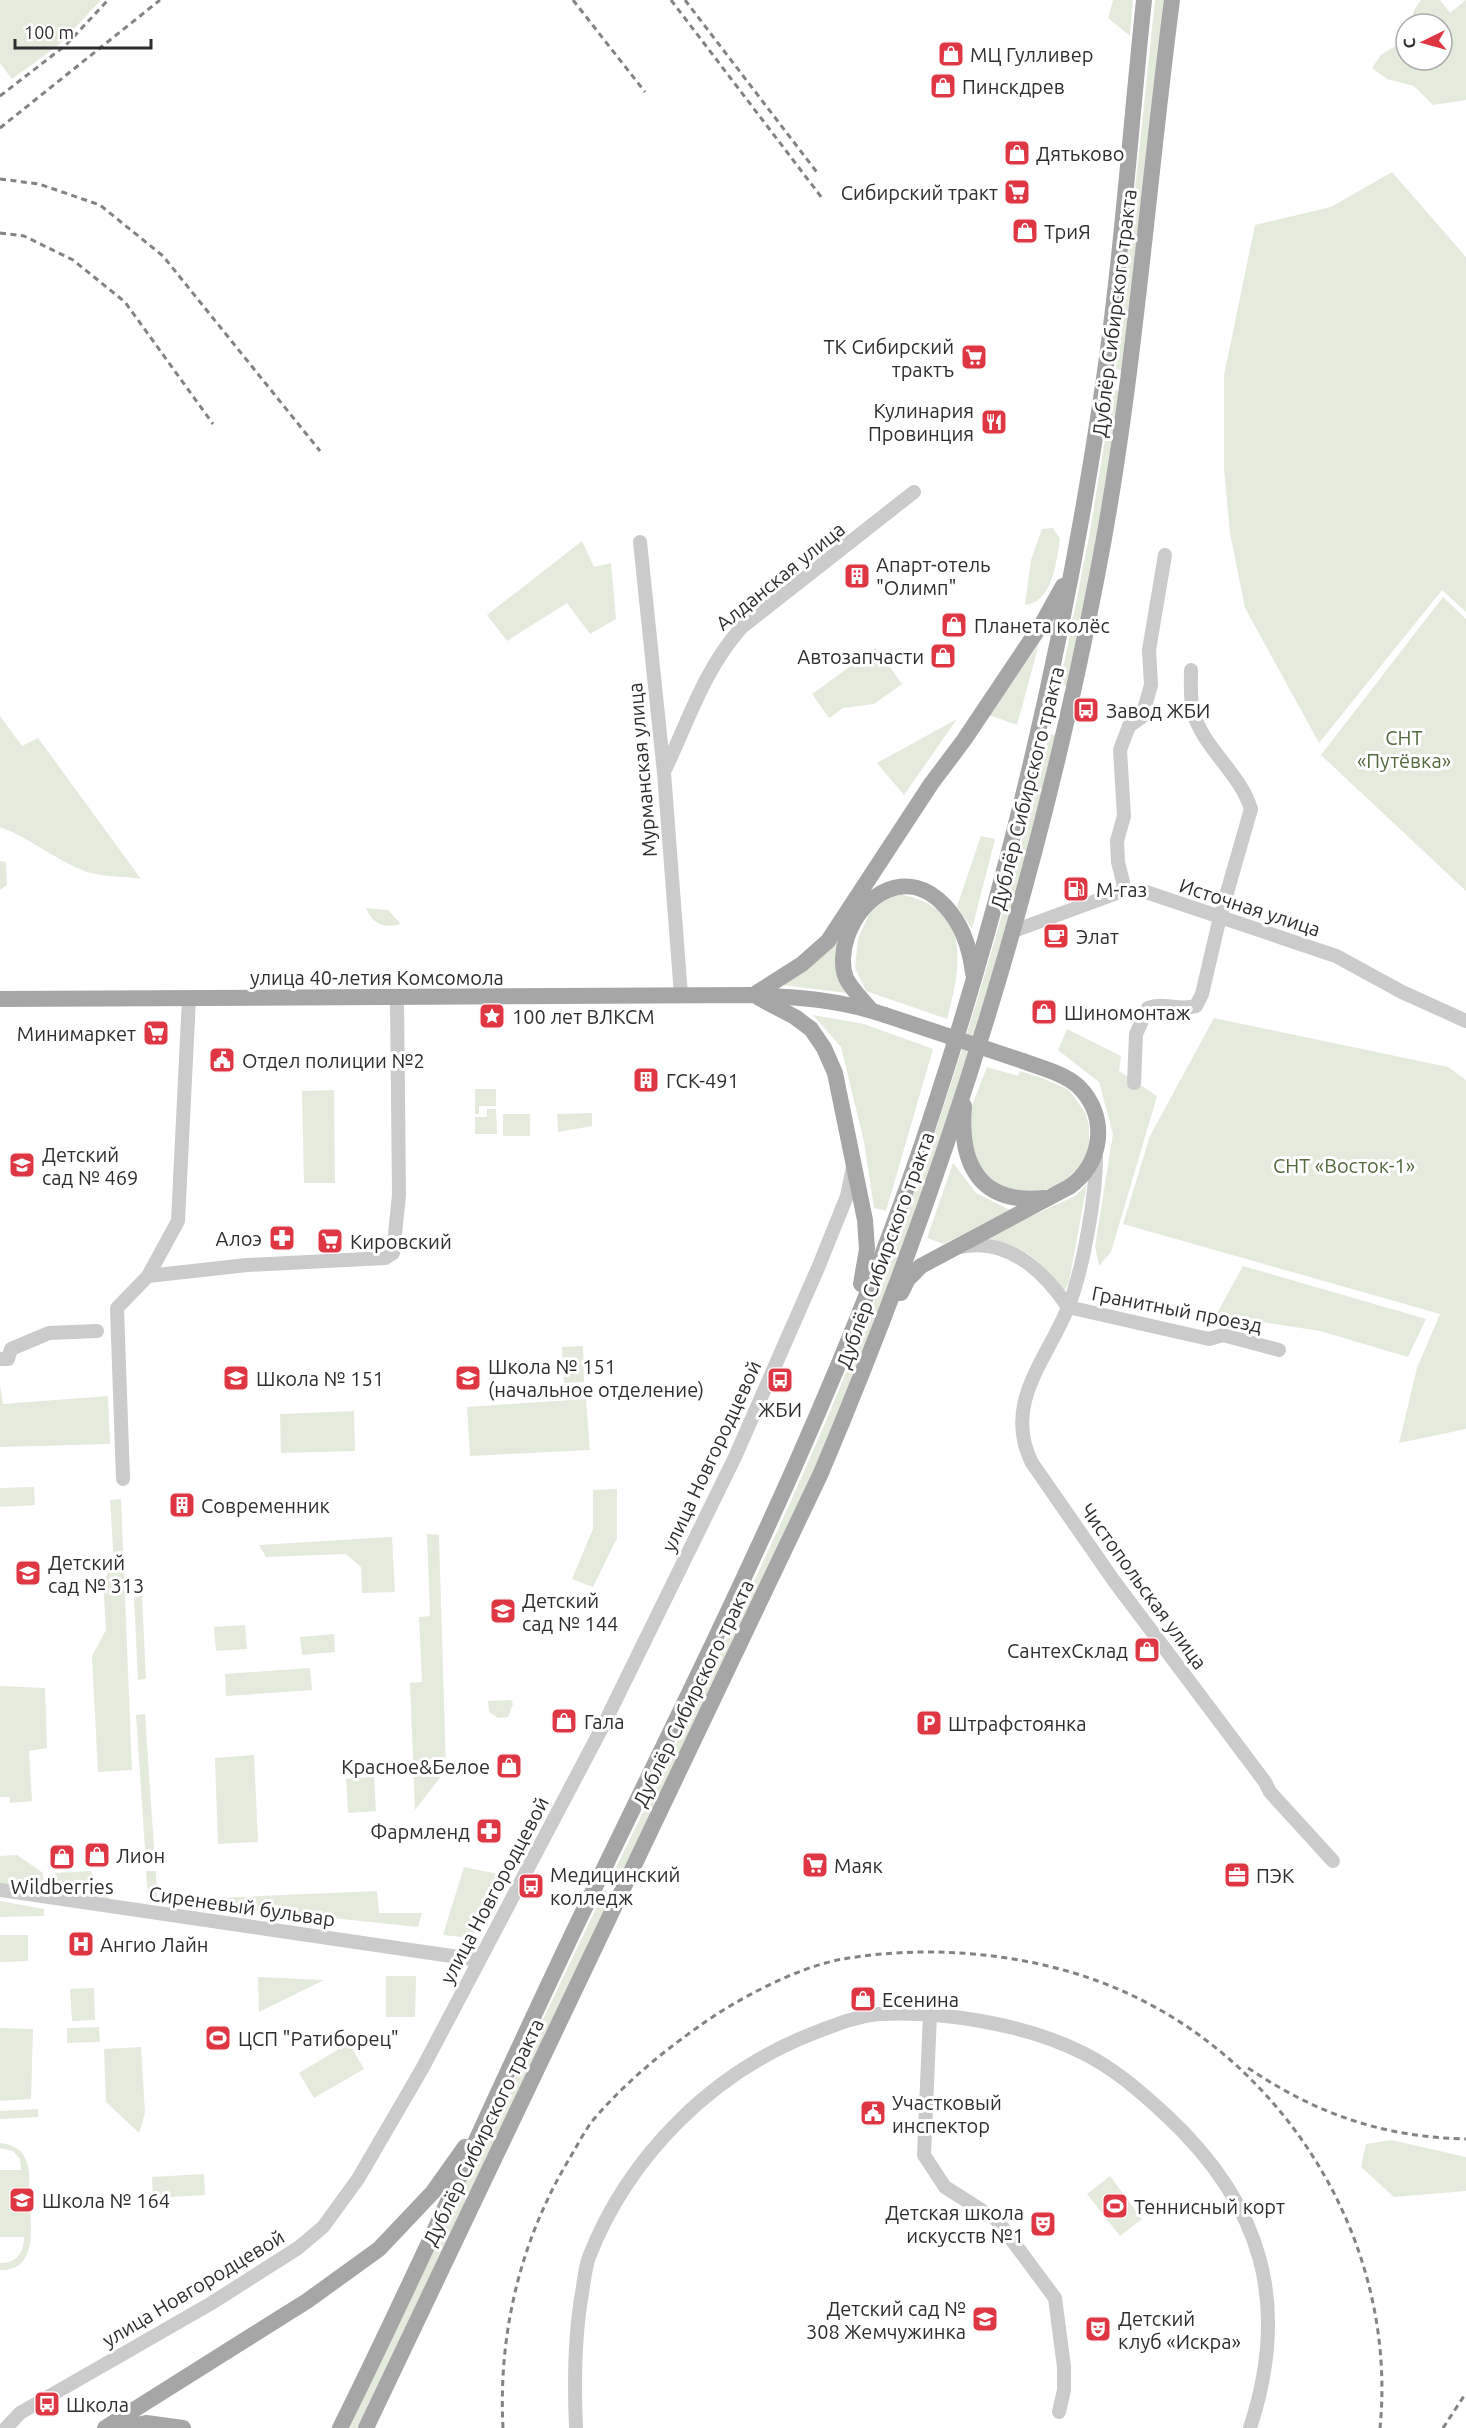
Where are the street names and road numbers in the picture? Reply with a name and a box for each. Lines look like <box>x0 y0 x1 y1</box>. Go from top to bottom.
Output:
street label: Дублёр Сибирского тракта <box>1087 188 1141 438</box>
street label: Алданская улица <box>711 517 849 635</box>
street label: Дублёр Сибирского тракта <box>986 664 1068 912</box>
street label: Мурманская улица <box>623 682 661 858</box>
street label: Источная улица <box>1177 873 1323 941</box>
street label: улица 40-летия Комсомола <box>250 966 504 989</box>
street label: Дублёр Сибирского тракта <box>831 1129 939 1371</box>
street label: Гранитный проезд <box>1090 1281 1264 1337</box>
street label: улица Новгородцевой <box>657 1357 765 1555</box>
street label: Чистопольская улица <box>1076 1499 1212 1673</box>
street label: Дублёр Сибирского тракта <box>628 1576 758 1810</box>
street label: улица Новгородцевой <box>435 1793 553 1987</box>
street label: Сиреневый бульвар <box>147 1882 337 1930</box>
street label: Дублёр Сибирского тракта <box>418 2015 548 2249</box>
street label: улица Новгородцевой <box>98 2225 288 2351</box>

